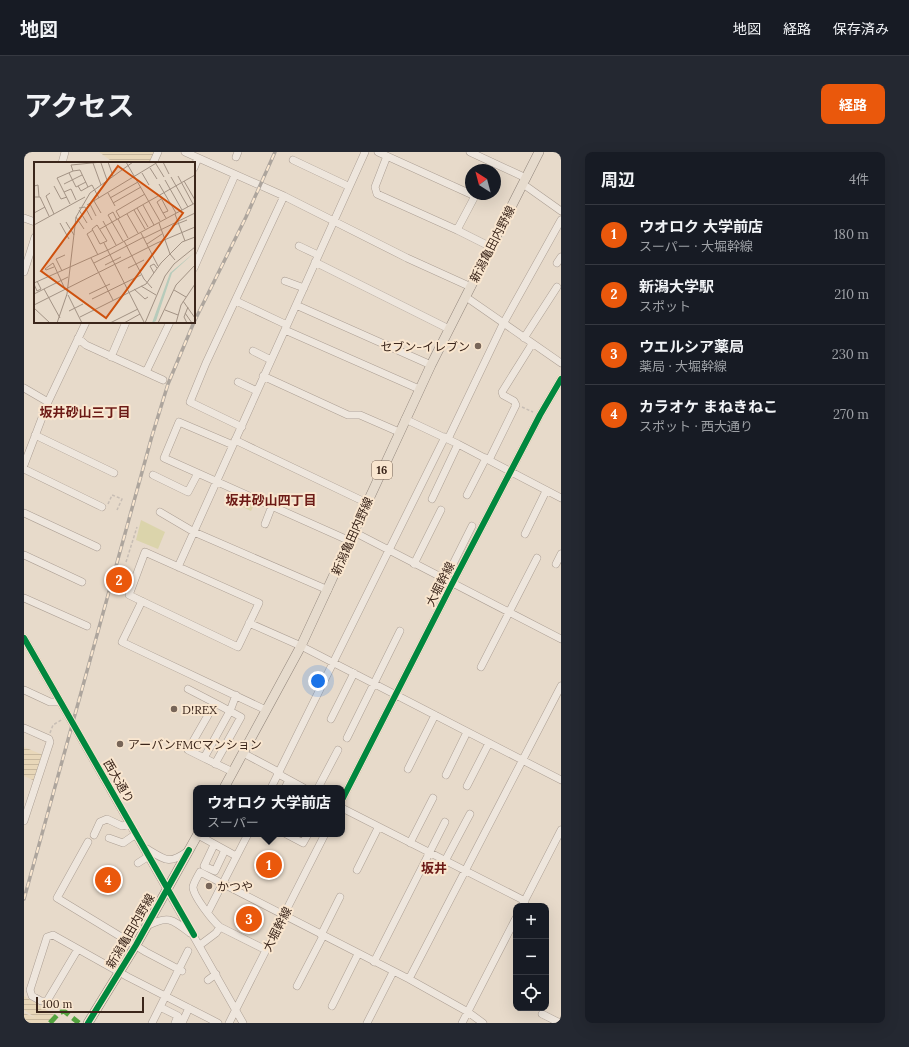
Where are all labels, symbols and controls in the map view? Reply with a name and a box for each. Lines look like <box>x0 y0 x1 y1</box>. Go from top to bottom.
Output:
text: 地図 <box>20 17 58 41</box>
text: 地図 <box>733 20 761 38</box>
text: 経路 <box>783 20 811 38</box>
text: 保存済み <box>833 20 889 38</box>
button: 経路 <box>821 84 885 124</box>
text: アクセス <box>24 88 135 124</box>
inset map <box>34 162 195 323</box>
north arrow <box>465 164 501 200</box>
text: 周辺 <box>601 169 635 191</box>
text: 4件 <box>849 171 869 188</box>
street label: 新潟亀田内野線 <box>466 203 518 285</box>
text: ウオロク 大学前店 <box>639 217 763 236</box>
text: 1 <box>611 226 617 243</box>
text: 180 m <box>834 226 869 243</box>
text: スーパー · 大堀幹線 <box>639 238 753 255</box>
text: 新潟大学駅 <box>639 277 714 296</box>
text: 2 <box>611 286 617 303</box>
text: 210 m <box>834 286 869 303</box>
text: スポット <box>639 298 691 315</box>
text: ウエルシア薬局 <box>639 337 744 356</box>
place label: セブン-イレブン <box>380 339 470 354</box>
marker: セブン-イレブン <box>473 341 483 351</box>
text: 3 <box>610 346 618 363</box>
text: 230 m <box>832 346 869 363</box>
text: 薬局 · 大堀幹線 <box>639 358 727 375</box>
text: カラオケ まねきねこ <box>639 397 778 416</box>
district label: 坂井砂山三丁目 <box>39 404 131 421</box>
text: 4 <box>610 406 618 423</box>
text: 270 m <box>833 406 869 423</box>
text: スポット · 西大通り <box>639 418 753 435</box>
road number: 16 <box>372 461 392 479</box>
district label: 坂井砂山四丁目 <box>225 492 317 509</box>
street label: 新潟亀田内野線 <box>328 495 376 577</box>
street label: 大堀幹線 <box>422 559 458 609</box>
pin: 2 <box>106 565 132 595</box>
your location <box>308 671 328 691</box>
place label: D!REX <box>182 702 217 717</box>
marker: D!REX <box>169 704 179 714</box>
place label: アーバンFMCマンション <box>128 737 262 752</box>
marker: アーバンFMCマンション <box>115 739 125 749</box>
street label: 西大通り <box>101 756 137 806</box>
popup <box>193 785 345 837</box>
text: ウオロク 大学前店 <box>207 793 331 812</box>
text: スーパー <box>207 814 259 831</box>
pin: 1 <box>256 850 282 880</box>
district label: 坂井 <box>421 860 447 877</box>
pin: 4 <box>95 865 121 895</box>
place label: かつや <box>217 879 253 894</box>
marker: かつや <box>204 881 214 891</box>
street label: 新潟亀田内野線 <box>103 891 157 971</box>
map controls <box>513 903 549 1011</box>
button: + <box>513 903 549 939</box>
pin: 3 <box>236 904 262 934</box>
street label: 大堀幹線 <box>259 904 295 954</box>
button: − <box>513 939 549 975</box>
button: locate <box>513 975 549 1011</box>
scale bar <box>36 995 144 1014</box>
text: 100 m <box>42 997 72 1011</box>

